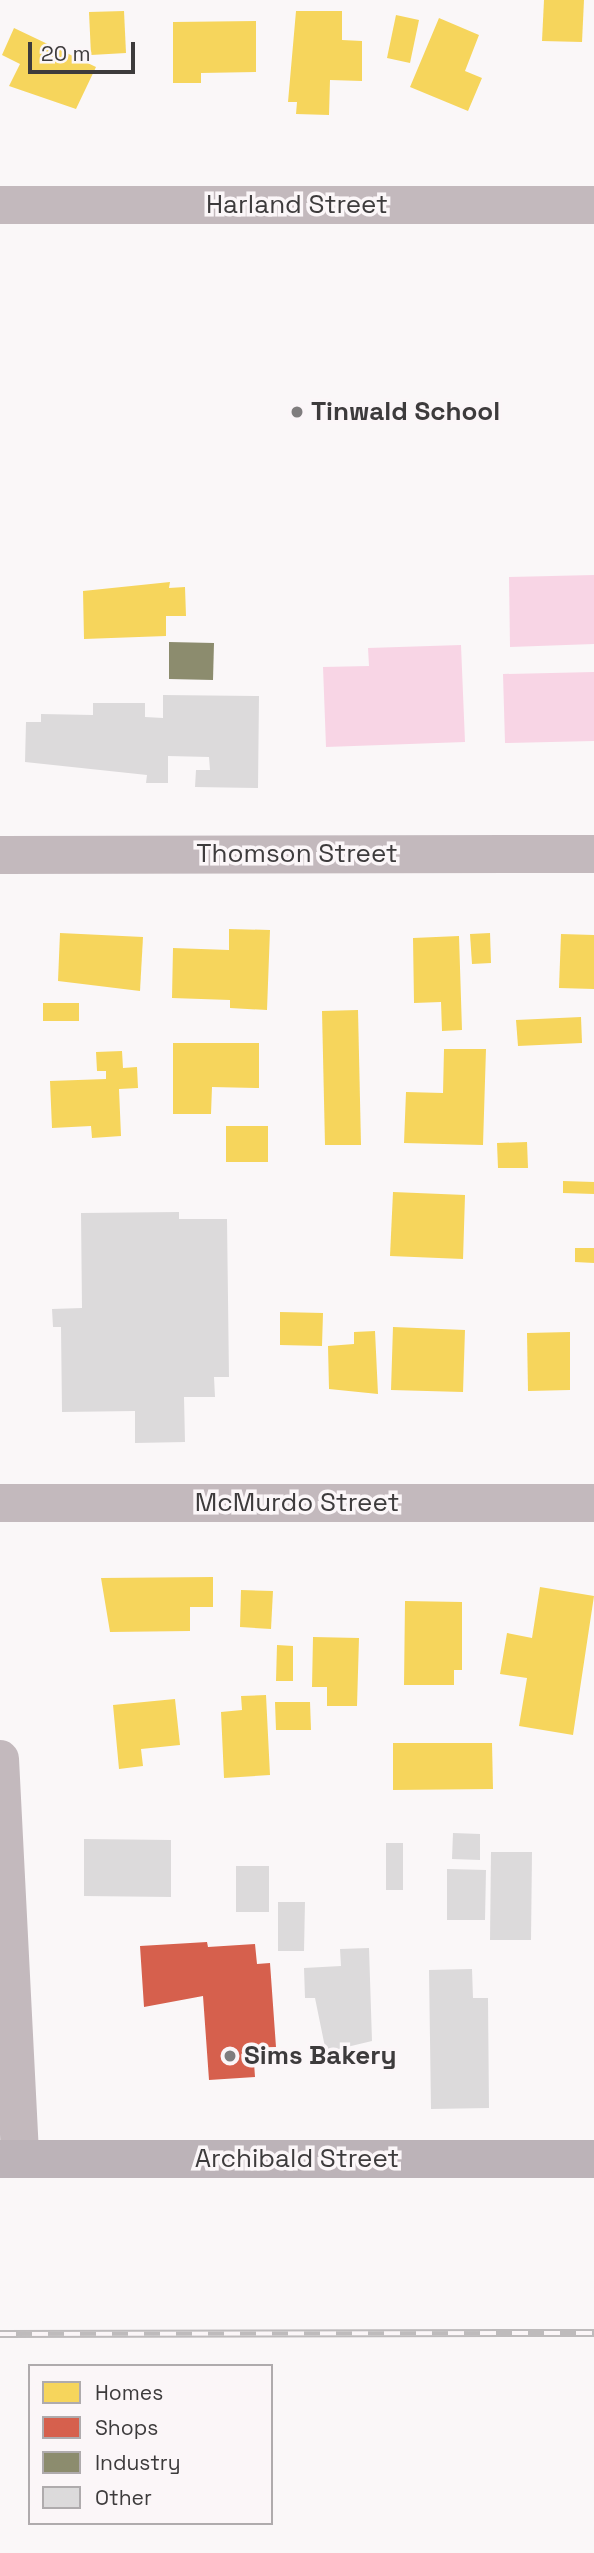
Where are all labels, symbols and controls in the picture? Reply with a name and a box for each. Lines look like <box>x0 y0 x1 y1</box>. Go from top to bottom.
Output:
scale bar <box>32 28 138 72</box>
text: 20 m <box>41 40 91 67</box>
street label: Harland Street <box>206 189 388 221</box>
place label: Tinwald School <box>311 396 500 428</box>
marker: Tinwald School <box>289 404 305 420</box>
street label: Thomson Street <box>196 838 398 870</box>
street label: McMurdo Street <box>195 1487 399 1519</box>
place label: Sims Bakery <box>244 2040 397 2072</box>
marker: Sims Bakery <box>222 2048 238 2064</box>
street label: Archibald Street <box>195 2143 399 2175</box>
legend <box>28 2364 273 2525</box>
text: Homes <box>95 2379 163 2406</box>
text: Shops <box>95 2414 158 2441</box>
text: Industry <box>95 2449 181 2476</box>
text: Other <box>95 2484 152 2511</box>

